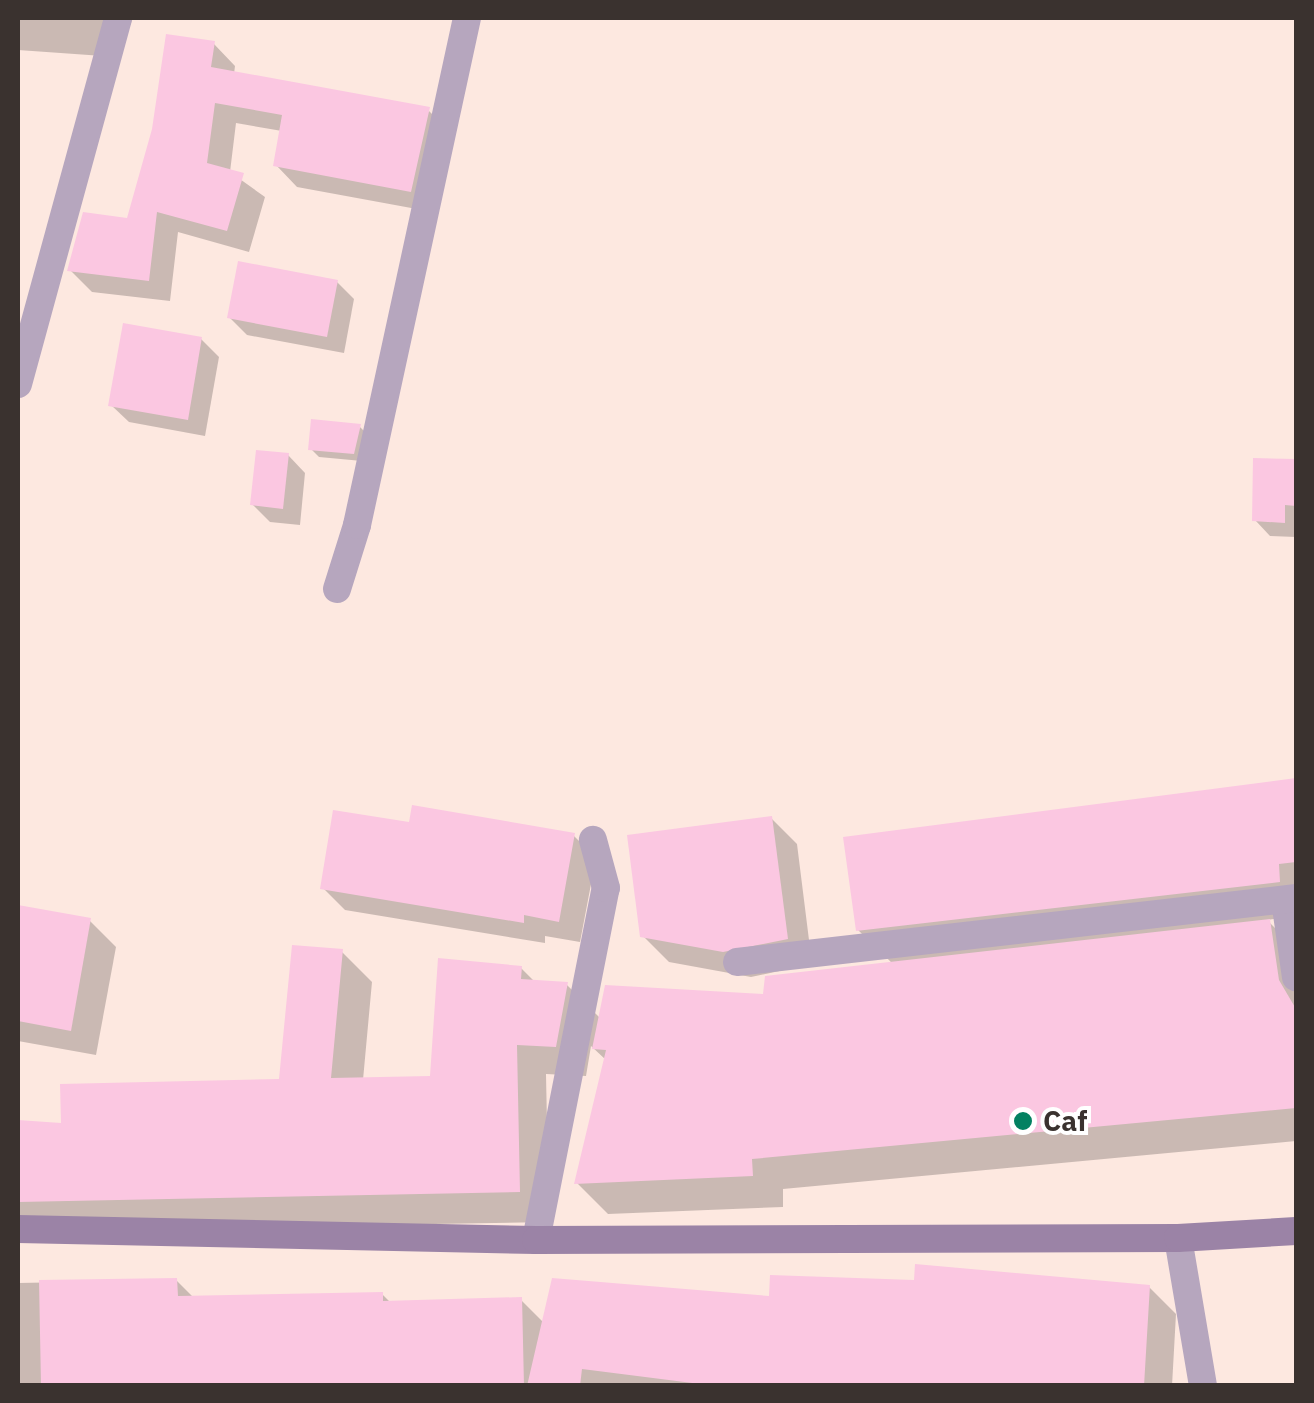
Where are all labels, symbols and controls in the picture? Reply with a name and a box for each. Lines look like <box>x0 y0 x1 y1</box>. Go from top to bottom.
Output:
place label: Caf <box>1043 1104 1087 1138</box>
marker: Caf <box>1012 1110 1034 1132</box>

